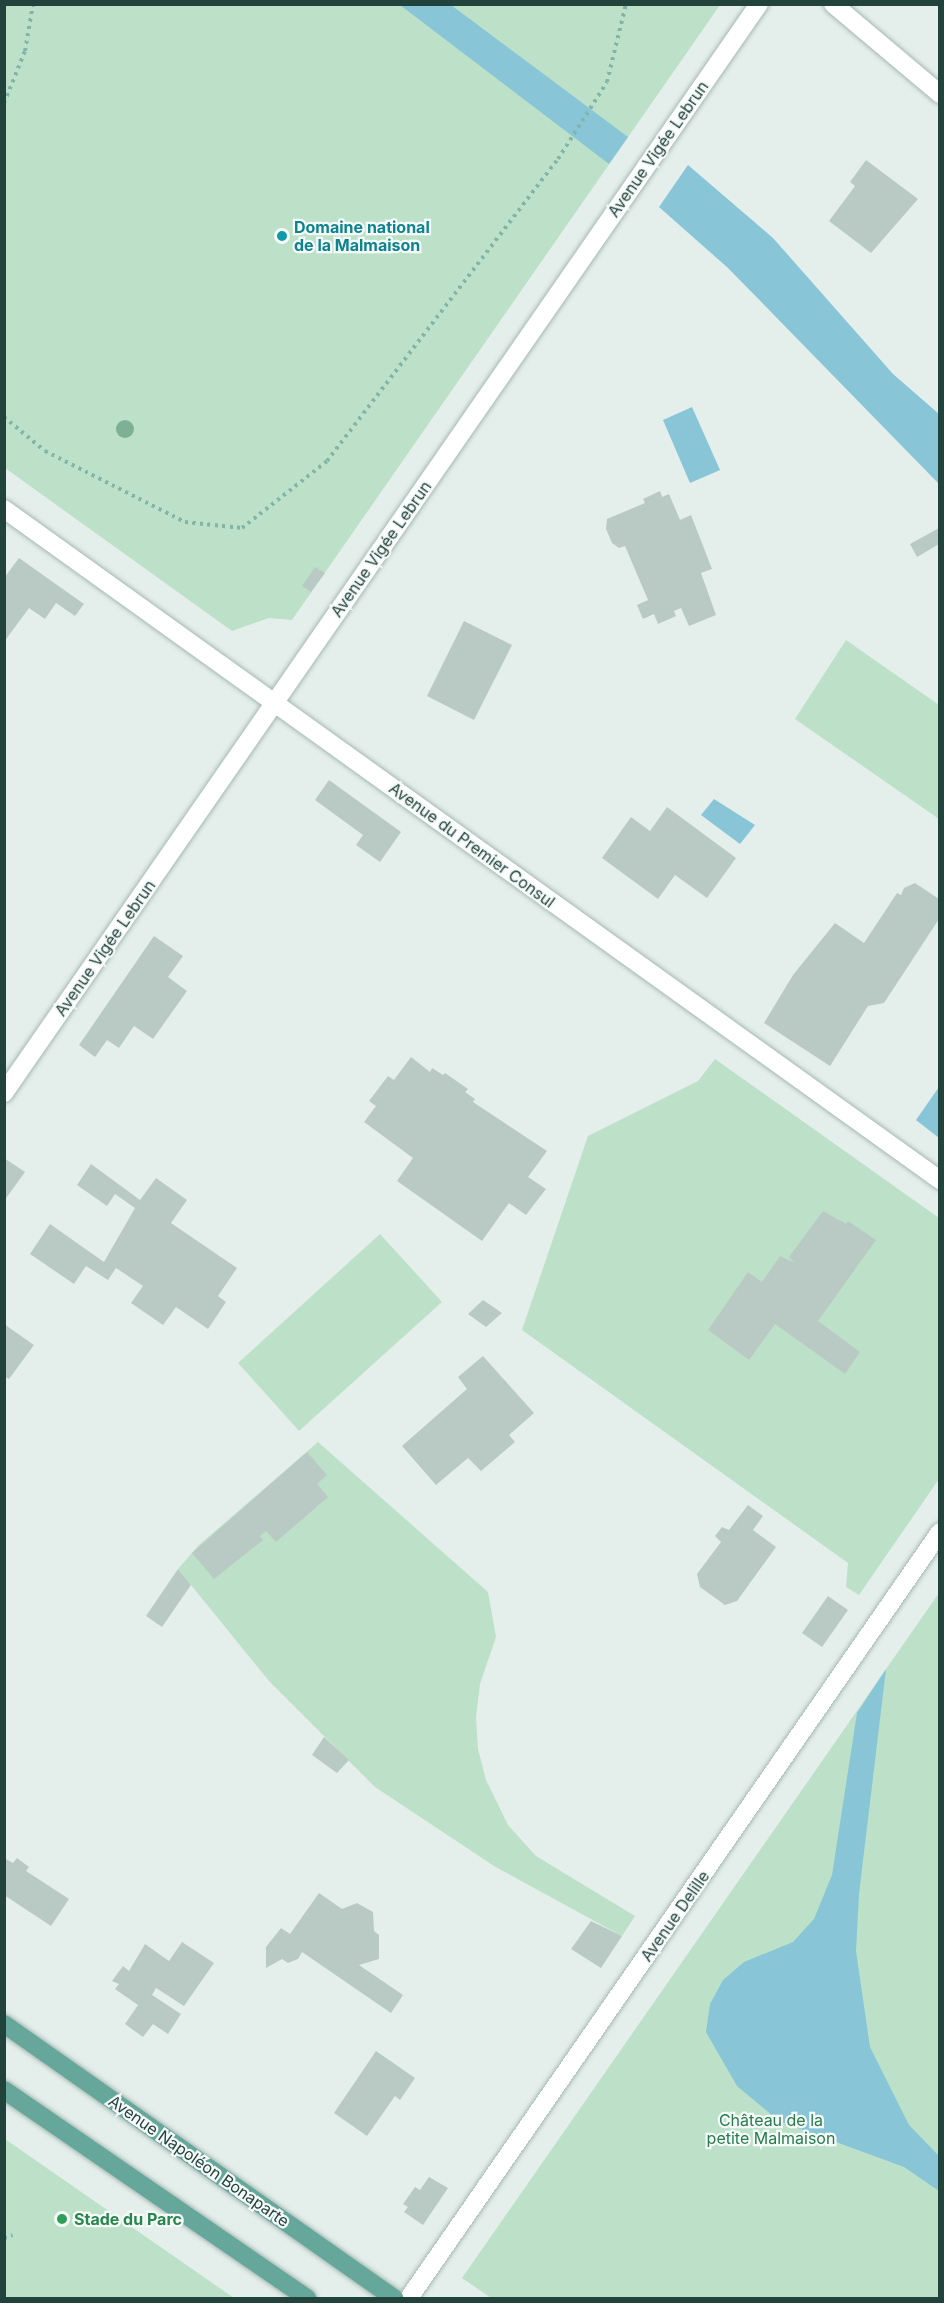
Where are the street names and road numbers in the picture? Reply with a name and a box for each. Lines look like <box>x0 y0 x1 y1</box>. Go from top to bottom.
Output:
street label: Avenue Vigée Lebrun <box>604 77 712 221</box>
street label: Avenue Vigée Lebrun <box>327 477 435 621</box>
street label: Avenue du Premier Consul <box>385 778 559 912</box>
street label: Avenue Vigée Lebrun <box>51 876 159 1020</box>
street label: Avenue Delille <box>637 1867 713 1965</box>
street label: Avenue Napoléon Bonaparte <box>105 2091 293 2231</box>

